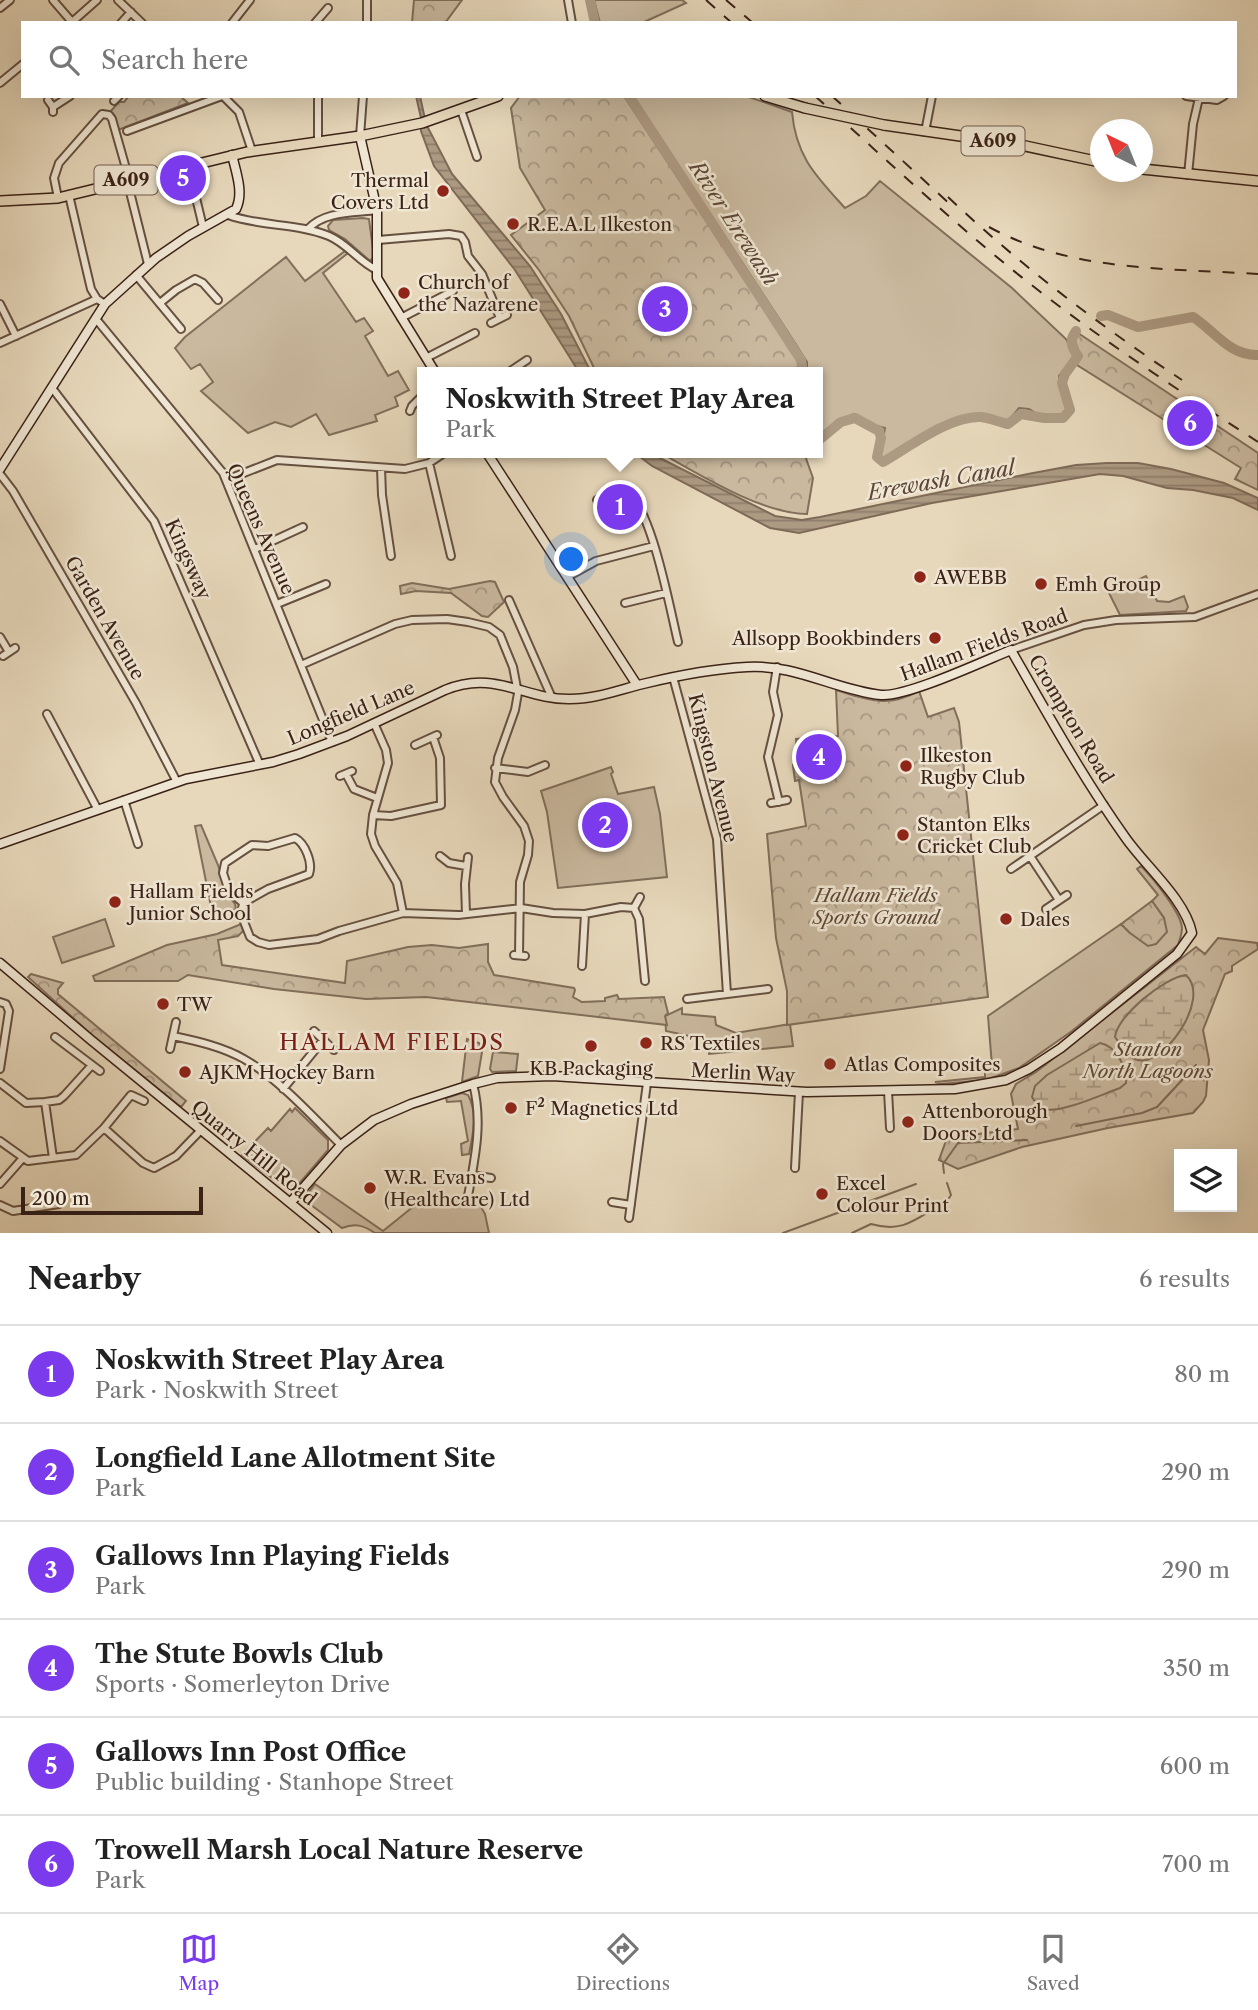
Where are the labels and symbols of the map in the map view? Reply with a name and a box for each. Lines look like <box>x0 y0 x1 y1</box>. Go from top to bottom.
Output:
north arrow <box>1090 119 1153 182</box>
road number: A609 <box>962 126 1024 156</box>
pin: 5 <box>160 152 206 204</box>
water label: River Erewash <box>683 154 784 290</box>
road number: A609 <box>94 166 158 195</box>
place label: Thermal Covers Ltd <box>331 169 429 214</box>
marker: Thermal Covers Ltd <box>435 183 451 199</box>
place label: R.E.A.L Ilkeston <box>527 213 672 236</box>
marker: R.E.A.L Ilkeston <box>505 216 521 232</box>
place label: Church of the Nazarene <box>418 271 538 316</box>
pin: 3 <box>642 283 688 335</box>
marker: Church of the Nazarene <box>396 285 412 301</box>
pin: 6 <box>1167 397 1213 449</box>
water label: Erewash Canal <box>863 454 1019 506</box>
street label: Queens Avenue <box>222 460 300 598</box>
pin: 1 <box>597 481 643 533</box>
street label: Kingsway <box>160 515 216 603</box>
your location <box>554 542 588 576</box>
street label: Garden Avenue <box>60 552 150 684</box>
place label: AWEBB <box>933 566 1007 589</box>
marker: AWEBB <box>912 569 928 585</box>
place label: Emh Group <box>1055 573 1161 596</box>
marker: Emh Group <box>1033 576 1049 592</box>
street label: Hallam Fields Road <box>897 604 1071 686</box>
place label: Allsopp Bookbinders <box>731 627 921 650</box>
marker: Allsopp Bookbinders <box>927 630 943 646</box>
street label: Crompton Road <box>1024 651 1119 788</box>
street label: Longfield Lane <box>284 676 418 750</box>
street label: Kingston Avenue <box>683 691 743 845</box>
pin: 4 <box>796 731 842 783</box>
place label: Ilkeston Rugby Club <box>920 744 1025 789</box>
marker: Ilkeston Rugby Club <box>898 758 914 774</box>
pin: 2 <box>582 799 628 851</box>
place label: Stanton Elks Cricket Club <box>917 813 1032 858</box>
marker: Stanton Elks Cricket Club <box>895 827 911 843</box>
place label: Hallam Fields Junior School <box>126 880 253 925</box>
park label: Hallam Fields Sports Ground <box>812 884 941 929</box>
marker: Hallam Fields Junior School <box>107 894 123 910</box>
place label: Dales <box>1020 908 1070 931</box>
marker: Dales <box>998 911 1014 927</box>
place label: TW <box>177 993 213 1016</box>
marker: TW <box>155 996 171 1012</box>
district label: HALLAM FIELDS <box>279 1028 505 1056</box>
place label: RS Textiles <box>660 1032 760 1055</box>
marker: RS Textiles <box>638 1035 654 1051</box>
marker: KB Packaging <box>583 1038 599 1054</box>
park label: Stanton North Lagoons <box>1081 1038 1214 1083</box>
place label: Atlas Composites <box>843 1053 1001 1076</box>
marker: Atlas Composites <box>822 1056 838 1072</box>
place label: KB Packaging <box>529 1057 654 1080</box>
street label: Merlin Way <box>690 1059 796 1087</box>
place label: AJKM Hockey Barn <box>198 1061 375 1084</box>
marker: AJKM Hockey Barn <box>177 1064 193 1080</box>
street label: Quarry Hill Road <box>187 1096 321 1211</box>
place label: F² Magnetics Ltd <box>525 1097 679 1120</box>
marker: F² Magnetics Ltd <box>503 1100 519 1116</box>
place label: Attenborough Doors Ltd <box>921 1100 1048 1145</box>
marker: Attenborough Doors Ltd <box>900 1114 916 1130</box>
place label: W.R. Evans (Healthcare) Ltd <box>383 1166 530 1211</box>
place label: Excel Colour Print <box>836 1172 949 1217</box>
marker: W.R. Evans (Healthcare) Ltd <box>362 1180 378 1196</box>
scale bar <box>21 1184 203 1216</box>
marker: Excel Colour Print <box>814 1186 830 1202</box>

